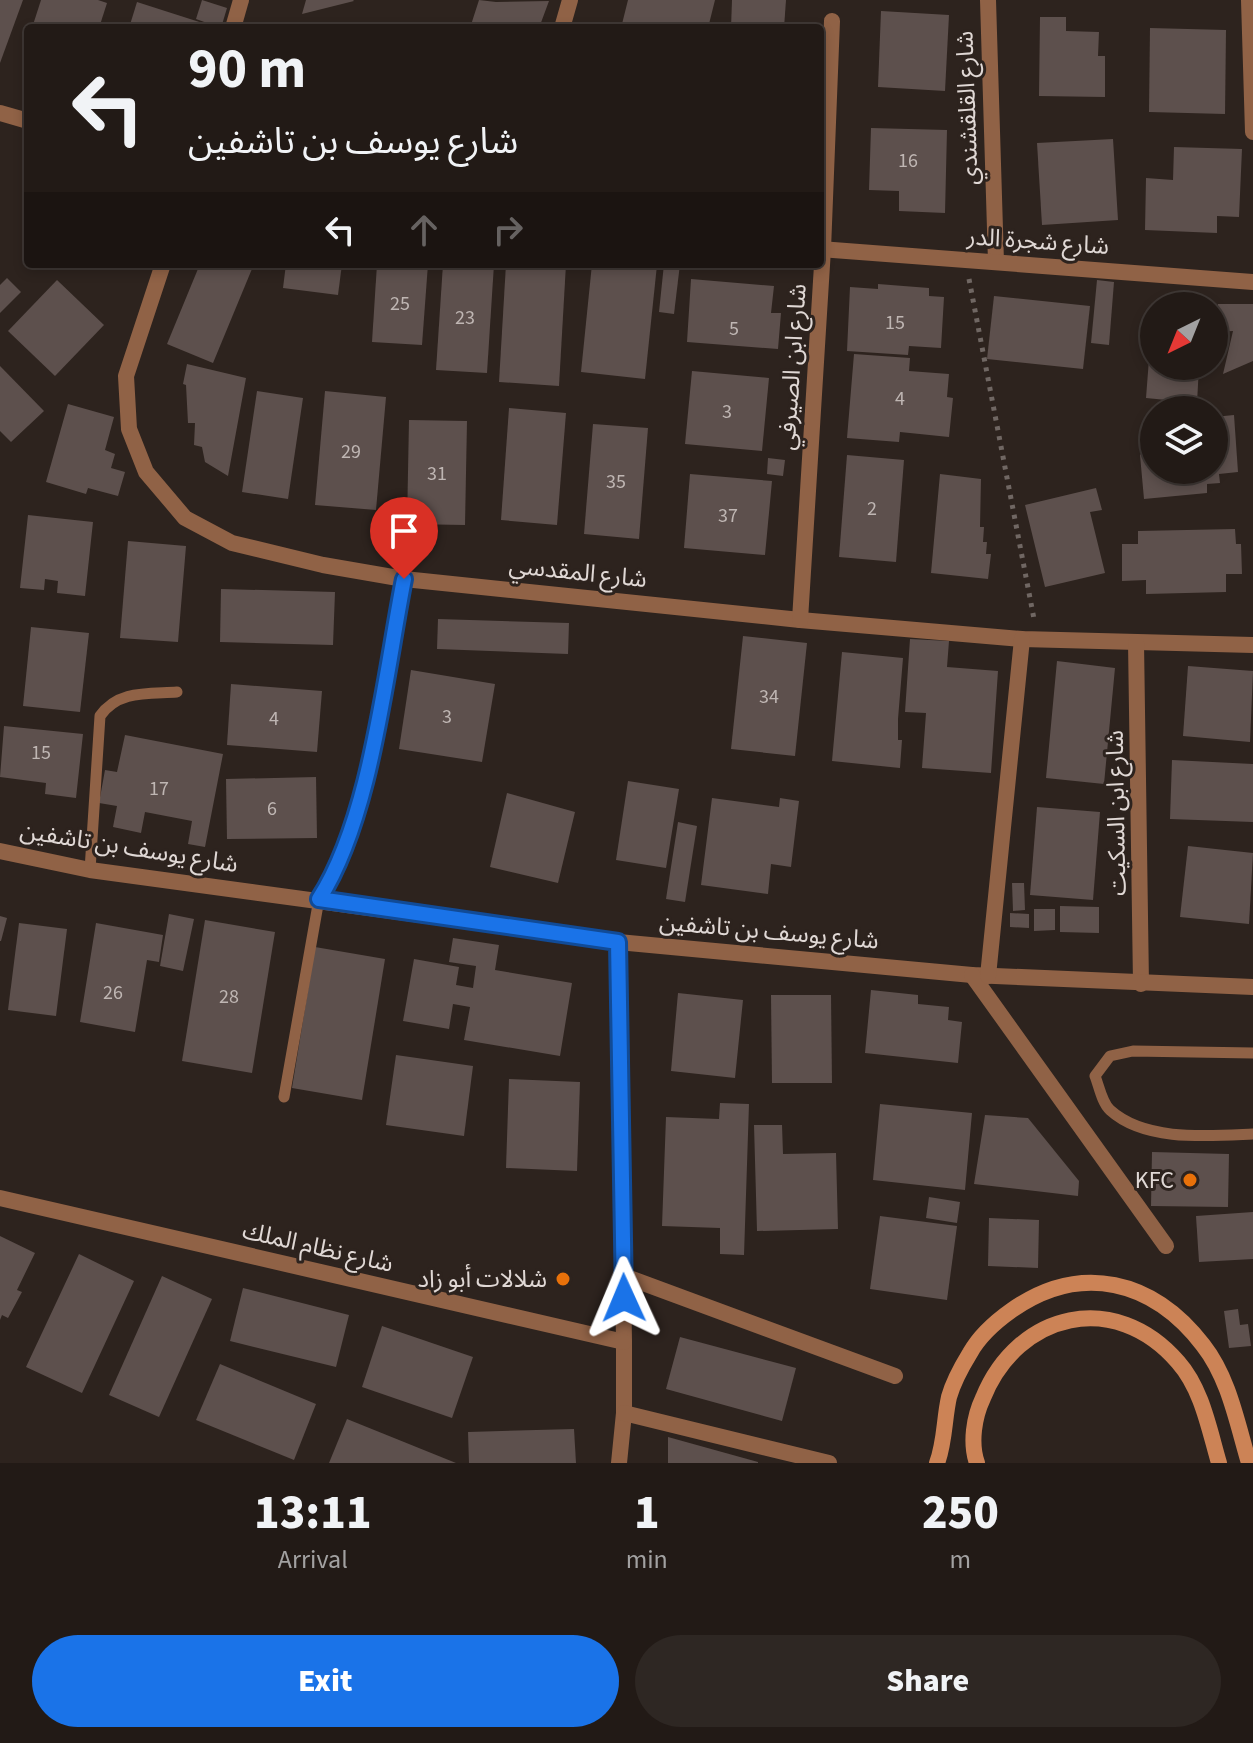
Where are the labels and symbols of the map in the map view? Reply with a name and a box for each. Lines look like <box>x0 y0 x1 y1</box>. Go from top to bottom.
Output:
street label: شارع القلقشندي <box>947 30 988 186</box>
house number: 16 <box>898 147 918 175</box>
street label: شارع شجرة الدر <box>965 219 1110 264</box>
street label: شارع ابن الصيرفي <box>769 283 816 452</box>
house number: 25 <box>390 290 410 318</box>
north arrow <box>1140 292 1228 380</box>
house number: 23 <box>455 304 475 332</box>
house number: 15 <box>885 309 905 337</box>
house number: 5 <box>729 315 739 343</box>
house number: 4 <box>895 385 905 413</box>
house number: 3 <box>722 398 732 426</box>
house number: 29 <box>341 438 361 466</box>
house number: 31 <box>427 460 447 488</box>
house number: 35 <box>606 468 626 496</box>
house number: 2 <box>867 495 877 523</box>
pin <box>370 497 438 579</box>
house number: 37 <box>718 502 738 530</box>
street label: شارع المقدسي <box>507 548 649 598</box>
house number: 34 <box>759 683 779 711</box>
house number: 3 <box>442 703 452 731</box>
house number: 4 <box>269 705 279 733</box>
street label: شارع ابن السكيت <box>1098 730 1135 896</box>
house number: 15 <box>31 739 51 767</box>
house number: 17 <box>149 775 169 803</box>
house number: 6 <box>267 795 277 823</box>
street label: شارع يوسف بن تاشفين <box>17 813 240 882</box>
street label: شارع يوسف بن تاشفين <box>658 904 880 959</box>
house number: 26 <box>103 979 123 1007</box>
house number: 28 <box>219 983 239 1011</box>
place label: KFC <box>1135 1163 1174 1198</box>
marker: KFC <box>1181 1171 1199 1189</box>
street label: شارع نظام الملك <box>239 1213 397 1282</box>
position arrow <box>582 1256 666 1340</box>
place label: شلالات أبو زاد <box>418 1262 547 1297</box>
marker: شلالات أبو زاد <box>554 1270 572 1288</box>

